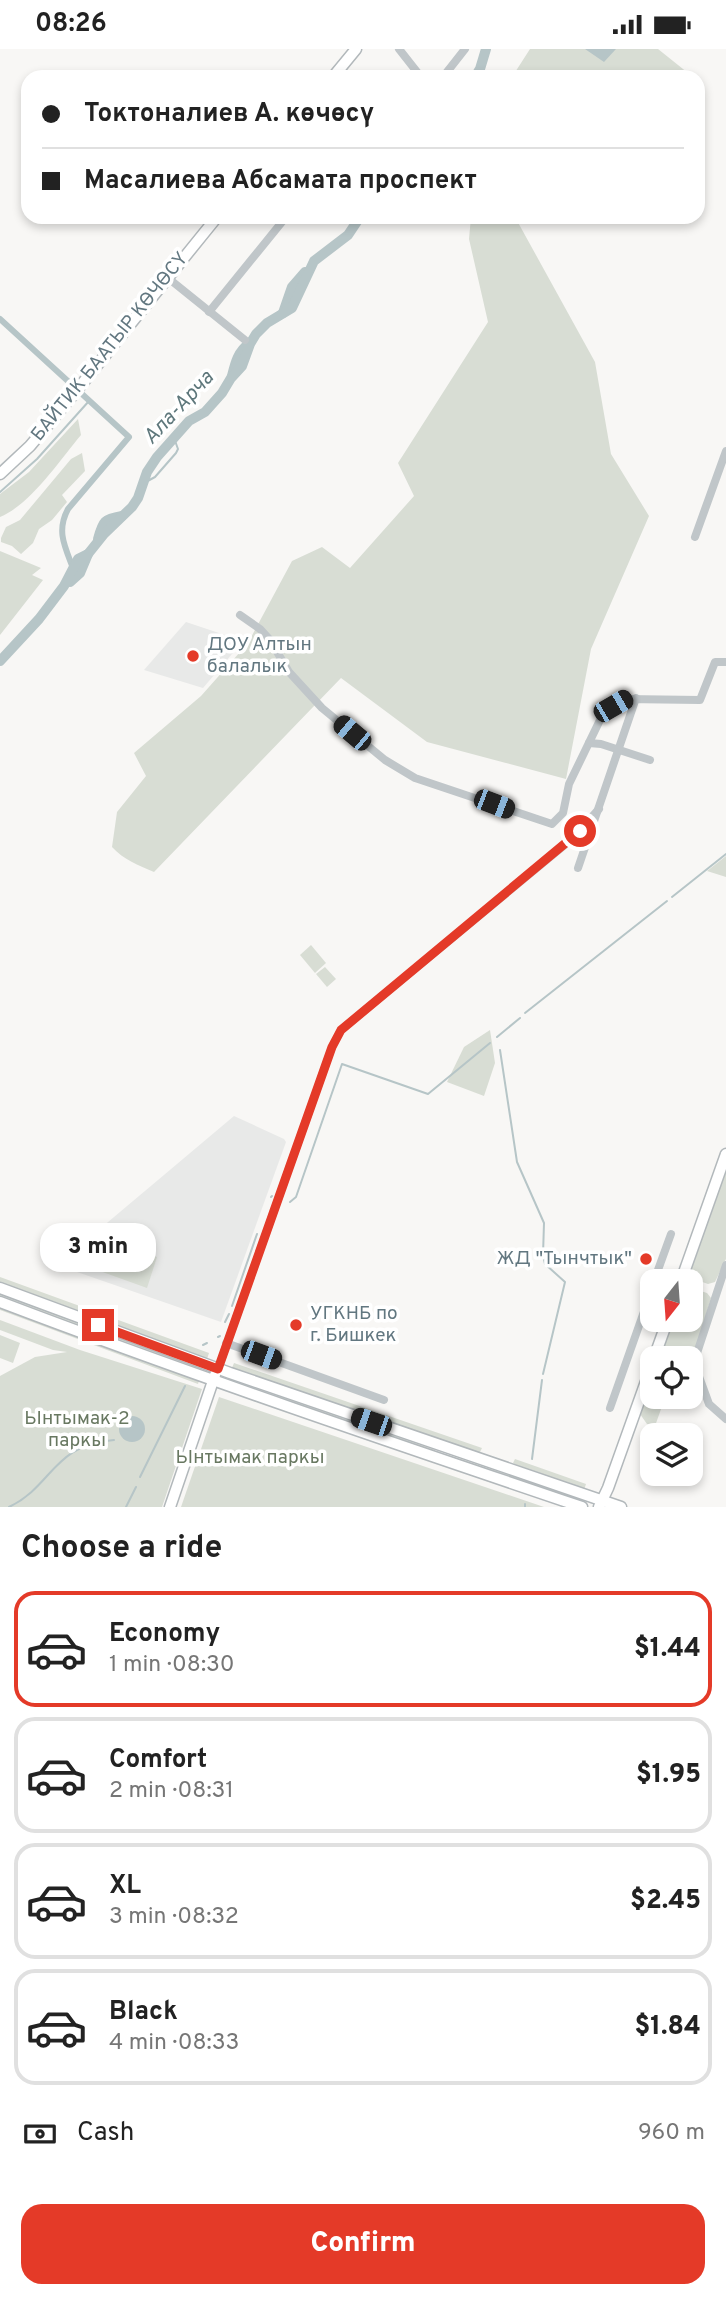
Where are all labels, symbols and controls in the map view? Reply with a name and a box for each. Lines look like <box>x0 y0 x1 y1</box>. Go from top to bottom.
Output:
text: 08:26 <box>35 8 107 41</box>
text: Токтоналиев А. көчөсү <box>84 98 374 131</box>
text: Масалиева Абсамата проспект <box>84 165 477 198</box>
street label: БАЙТИК БААТЫР КӨЧӨСҮ <box>25 247 194 447</box>
water label: Ала-Арча <box>138 365 220 451</box>
place label: ДОУ Алтын балалык <box>207 633 312 679</box>
marker: ДОУ Алтын балалык <box>185 648 201 664</box>
car <box>590 686 637 726</box>
car <box>330 711 375 755</box>
car <box>471 787 518 821</box>
route start <box>564 815 596 847</box>
callout: 3 min <box>40 1223 156 1273</box>
text: 3 min <box>68 1233 128 1262</box>
place label: ЖД "Тынчтык" <box>496 1247 632 1271</box>
marker: ЖД "Тынчтык" <box>638 1251 654 1267</box>
north arrow <box>640 1269 704 1332</box>
map controls <box>640 1269 703 1486</box>
place label: УГКНБ по г. Бишкек <box>310 1302 398 1348</box>
route end <box>82 1309 114 1341</box>
marker: УГКНБ по г. Бишкек <box>288 1317 304 1333</box>
car <box>238 1338 285 1372</box>
button: locate <box>640 1346 703 1409</box>
car <box>348 1405 395 1439</box>
park label: Ынтымак-2 паркы <box>24 1407 130 1453</box>
button: layers <box>640 1423 703 1486</box>
park label: Ынтымак паркы <box>176 1446 324 1470</box>
text: Choose a ride <box>21 1529 222 1569</box>
icon: car <box>25 1618 88 1681</box>
text: Economy <box>109 1618 220 1651</box>
text: $1.44 <box>634 1633 701 1666</box>
text: 1 min · 08:30 <box>109 1651 234 1680</box>
icon: car <box>25 1744 88 1807</box>
text: Comfort <box>109 1744 207 1777</box>
text: $1.95 <box>636 1759 701 1792</box>
text: 2 min · 08:31 <box>109 1777 234 1806</box>
icon: car <box>25 1870 88 1933</box>
text: XL <box>109 1870 141 1903</box>
text: $2.45 <box>630 1885 701 1918</box>
text: 3 min · 08:32 <box>109 1903 239 1932</box>
icon: car <box>25 1996 88 2059</box>
text: Black <box>109 1996 178 2029</box>
text: $1.84 <box>634 2011 701 2044</box>
text: 4 min · 08:33 <box>109 2029 239 2058</box>
icon: cash <box>21 2115 59 2153</box>
text: Cash <box>77 2117 134 2150</box>
text: 960 m <box>638 2119 705 2148</box>
button: Confirm <box>21 2204 705 2284</box>

